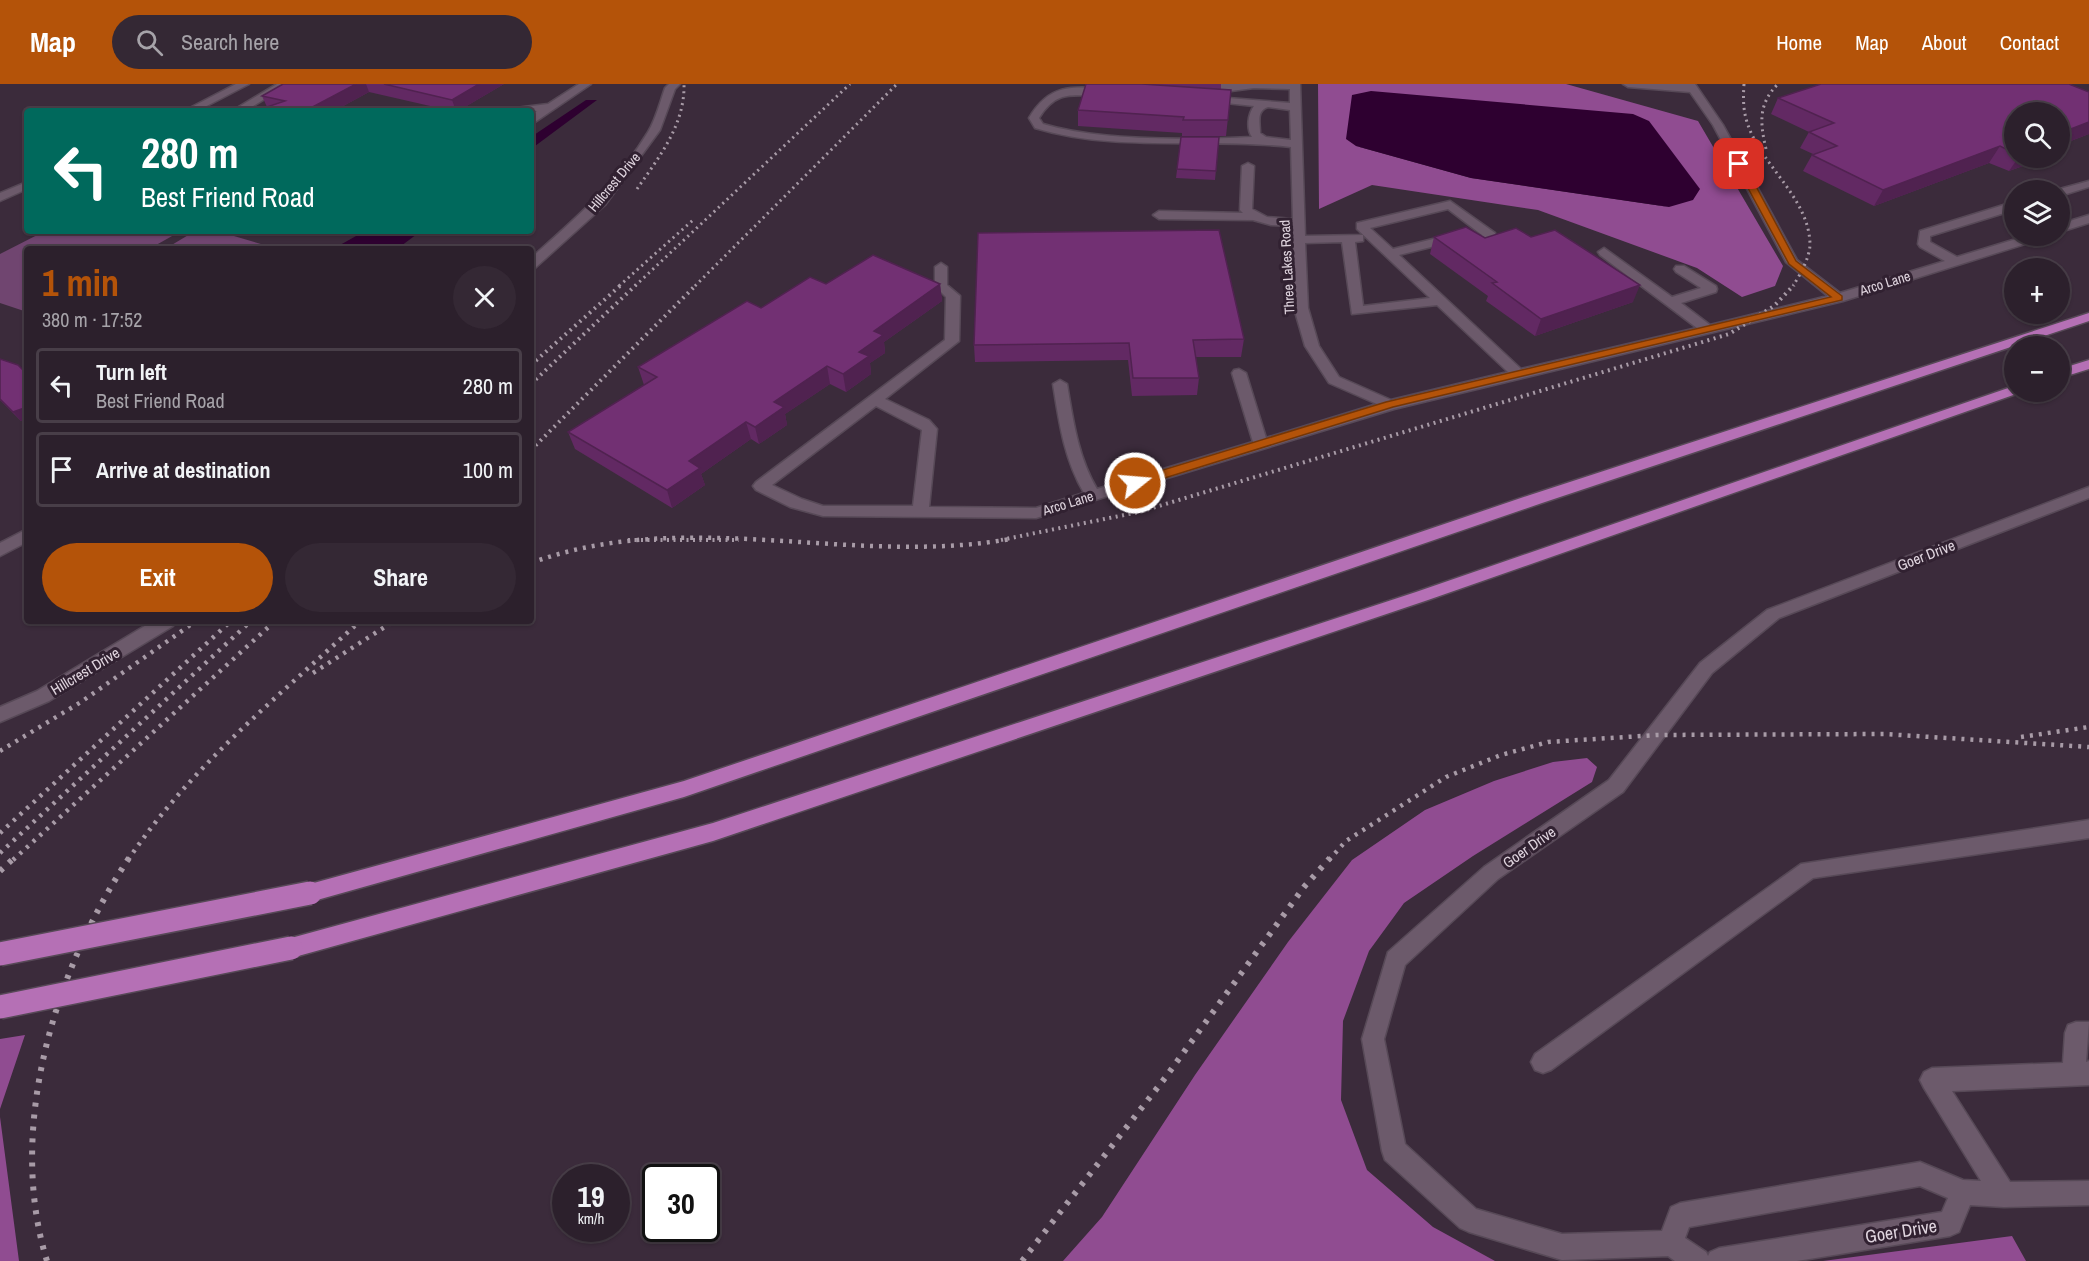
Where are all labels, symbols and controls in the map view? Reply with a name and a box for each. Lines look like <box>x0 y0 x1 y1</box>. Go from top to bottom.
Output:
search box <box>112 15 532 69</box>
text: Map <box>30 23 76 61</box>
icon: search <box>133 26 166 59</box>
text: Search here <box>181 27 279 57</box>
text: Home <box>1776 28 1822 57</box>
text: Map <box>1855 28 1889 57</box>
text: About <box>1922 28 1967 57</box>
text: Contact <box>2000 28 2059 57</box>
map controls <box>2004 102 2070 402</box>
button: search <box>2004 102 2070 168</box>
text: 280 m <box>141 125 239 181</box>
icon: left <box>42 132 120 210</box>
pin <box>1713 138 1764 189</box>
icon: arrive <box>1722 147 1755 180</box>
street label: Hillcrest Drive <box>584 149 644 215</box>
text: Best Friend Road <box>141 179 315 215</box>
button: layers <box>2004 180 2070 246</box>
street label: Three Lakes Road <box>1276 219 1298 315</box>
button: + <box>2004 258 2070 324</box>
text: 1 min <box>42 259 119 307</box>
button: close <box>453 266 516 329</box>
street label: Arco Lane <box>1856 267 1913 300</box>
text: 380 m · 17:52 <box>42 306 142 333</box>
button: − <box>2004 336 2070 402</box>
text: Turn left <box>96 357 167 387</box>
icon: left <box>45 369 78 402</box>
text: 280 m <box>463 371 513 401</box>
text: Best Friend Road <box>96 387 225 414</box>
position arrow <box>1103 451 1167 515</box>
icon: arrive <box>45 453 78 486</box>
text: Arrive at destination <box>96 455 270 485</box>
text: 100 m <box>463 455 513 485</box>
street label: Arco Lane <box>1039 487 1096 520</box>
street label: Goer Drive <box>1894 534 1958 576</box>
button: Exit <box>42 543 273 612</box>
button: Share <box>285 543 516 612</box>
street label: Hillcrest Drive <box>46 642 124 700</box>
street label: Goer Drive <box>1498 821 1560 873</box>
speed limit sign: 30 <box>642 1164 720 1242</box>
text: 19 <box>577 1176 605 1216</box>
text: km/h <box>578 1208 604 1229</box>
street label: Goer Drive <box>1863 1213 1939 1249</box>

